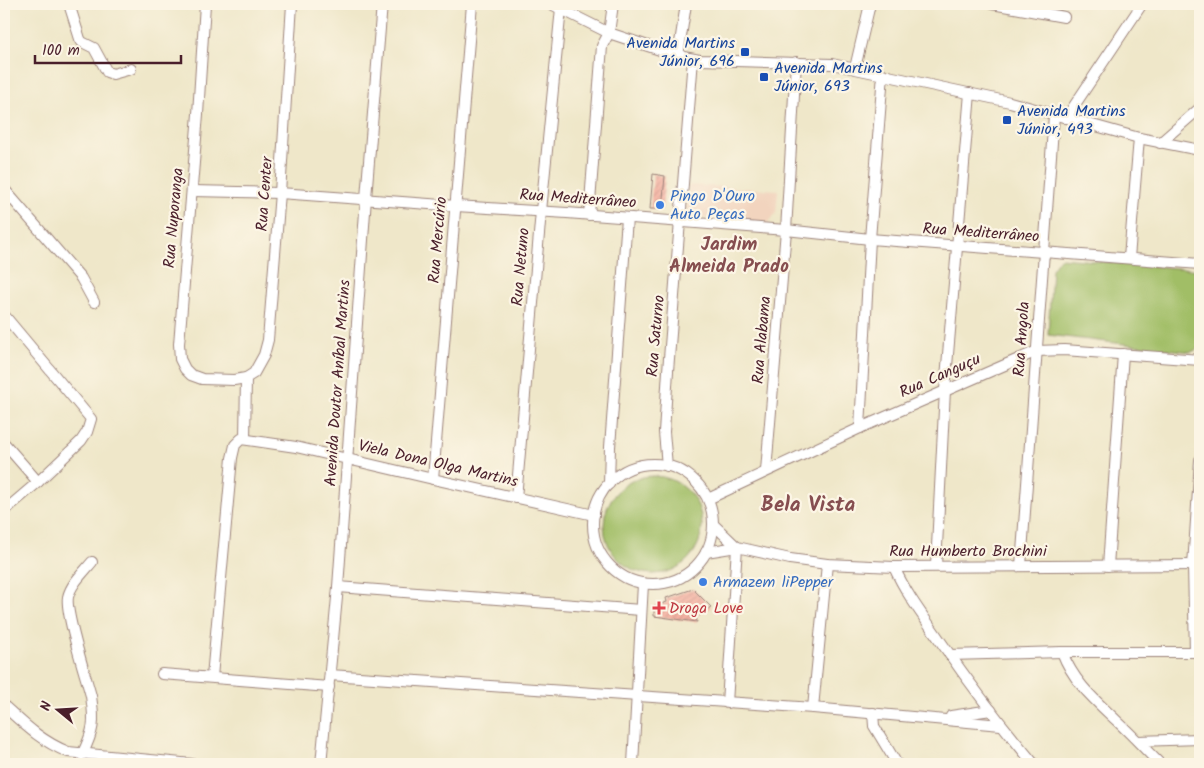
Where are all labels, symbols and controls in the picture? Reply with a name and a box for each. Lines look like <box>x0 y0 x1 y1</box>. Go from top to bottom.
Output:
place label: Avenida Martins Júnior, 696 <box>626 31 735 74</box>
scale bar <box>35 32 181 64</box>
text: 100 m <box>42 39 80 63</box>
marker: Avenida Martins Júnior, 696 <box>739 46 751 58</box>
place label: Avenida Martins Júnior, 693 <box>774 56 883 99</box>
marker: Avenida Martins Júnior, 693 <box>758 71 770 83</box>
place label: Avenida Martins Júnior, 493 <box>1017 99 1126 142</box>
marker: Avenida Martins Júnior, 493 <box>1001 114 1013 126</box>
street label: Rua Center <box>250 154 280 232</box>
street label: Rua Nuporanga <box>157 167 191 269</box>
street label: Rua Mediterrâneo <box>519 182 637 216</box>
place label: Pingo D'Ouro Auto Peças <box>670 184 755 227</box>
street label: Rua Mercúrio <box>422 195 454 285</box>
marker: Pingo D'Ouro Auto Peças <box>654 199 666 211</box>
street label: Rua Mediterrâneo <box>922 216 1040 250</box>
street label: Rua Netuno <box>505 227 537 307</box>
district label: Jardim Almeida Prado <box>669 230 789 282</box>
street label: Avenida Doutor Aníbal Martins <box>318 278 358 487</box>
street label: Rua Saturno <box>640 294 672 378</box>
street label: Rua Alabama <box>746 295 778 385</box>
street label: Rua Angola <box>1007 300 1037 378</box>
street label: Rua Canguçu <box>895 347 985 405</box>
street label: Viela Dona Olga Martins <box>356 433 521 495</box>
district label: Bela Vista <box>761 489 855 522</box>
street label: Rua Humberto Brochini <box>889 539 1048 564</box>
place label: Armazem liPepper <box>713 570 835 595</box>
marker: Armazem liPepper <box>697 576 709 588</box>
place label: Droga Love <box>669 596 743 621</box>
marker: Droga Love <box>653 602 665 614</box>
north arrow <box>32 686 82 736</box>
text: N <box>35 699 58 714</box>

